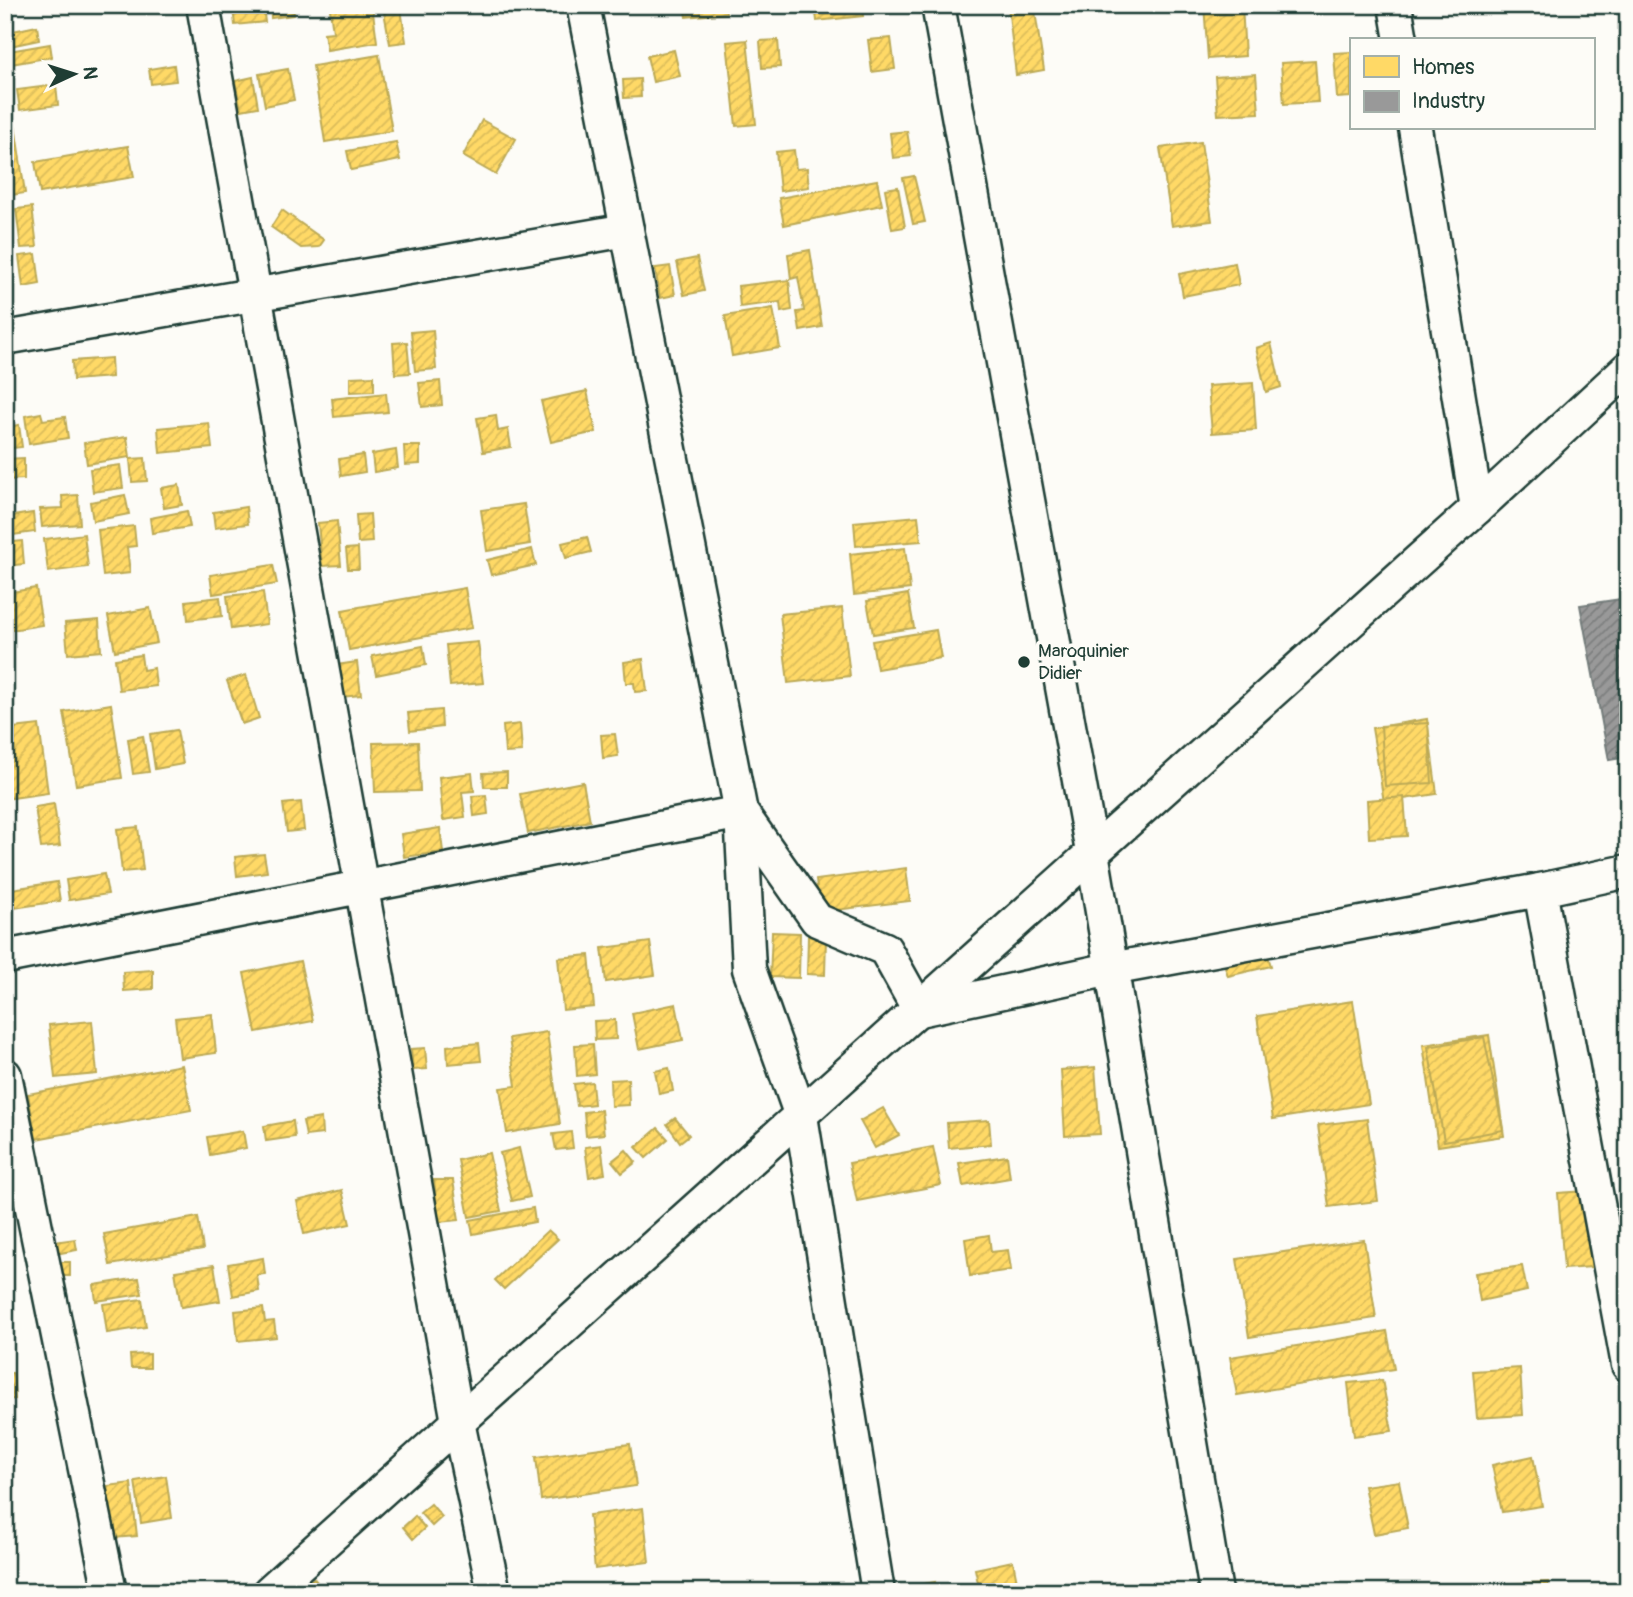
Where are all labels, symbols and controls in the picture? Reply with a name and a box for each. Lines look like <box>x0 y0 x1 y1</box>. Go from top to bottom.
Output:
north arrow <box>38 38 108 108</box>
legend <box>1350 38 1594 130</box>
text: Homes <box>1412 54 1475 81</box>
text: N <box>78 66 102 80</box>
text: Industry <box>1412 88 1485 115</box>
place label: Maroquinier Didier <box>1038 639 1129 685</box>
marker: Maroquinier Didier <box>1016 654 1032 670</box>

